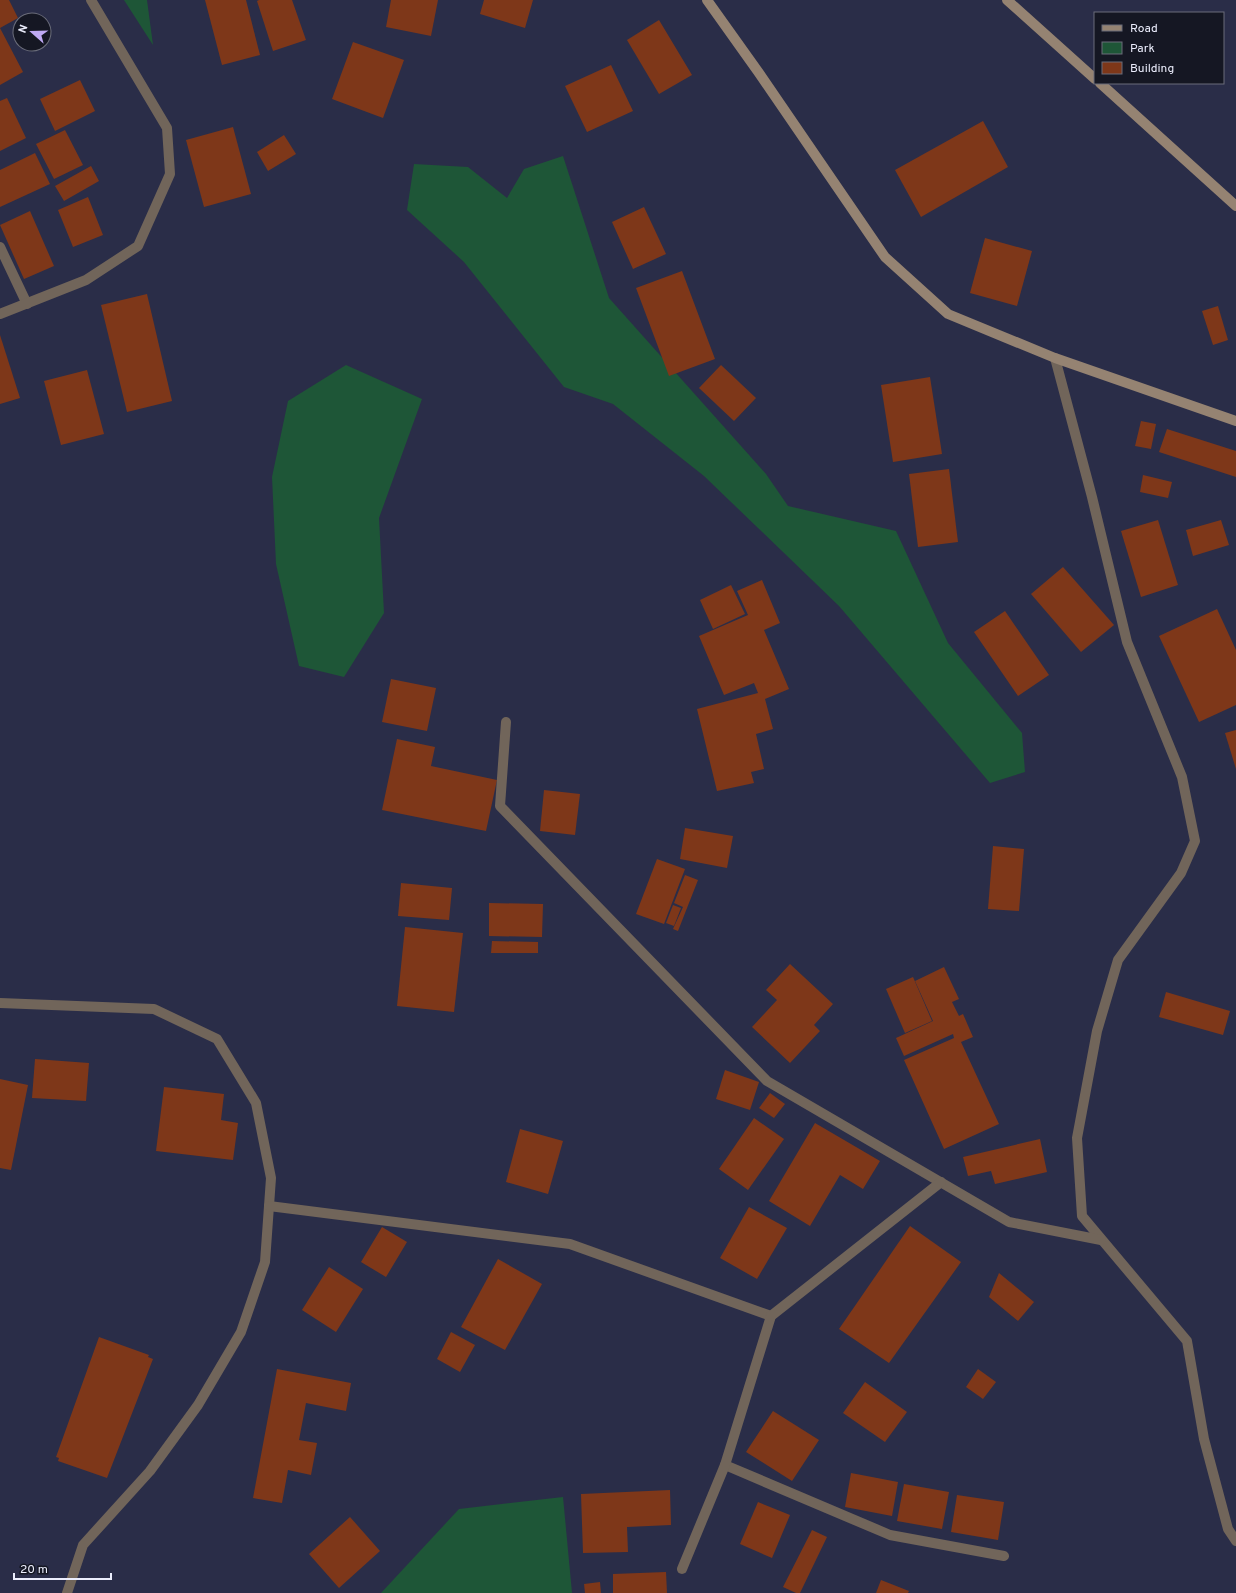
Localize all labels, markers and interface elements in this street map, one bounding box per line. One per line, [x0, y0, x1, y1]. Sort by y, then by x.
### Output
north arrow [12, 12, 52, 52]
legend [1094, 12, 1224, 84]
text: Road [1130, 21, 1158, 37]
text: N [16, 23, 31, 35]
text: Park [1130, 41, 1155, 57]
text: Building [1130, 61, 1174, 77]
scale bar [14, 1555, 111, 1581]
text: 20 m [20, 1562, 48, 1578]

